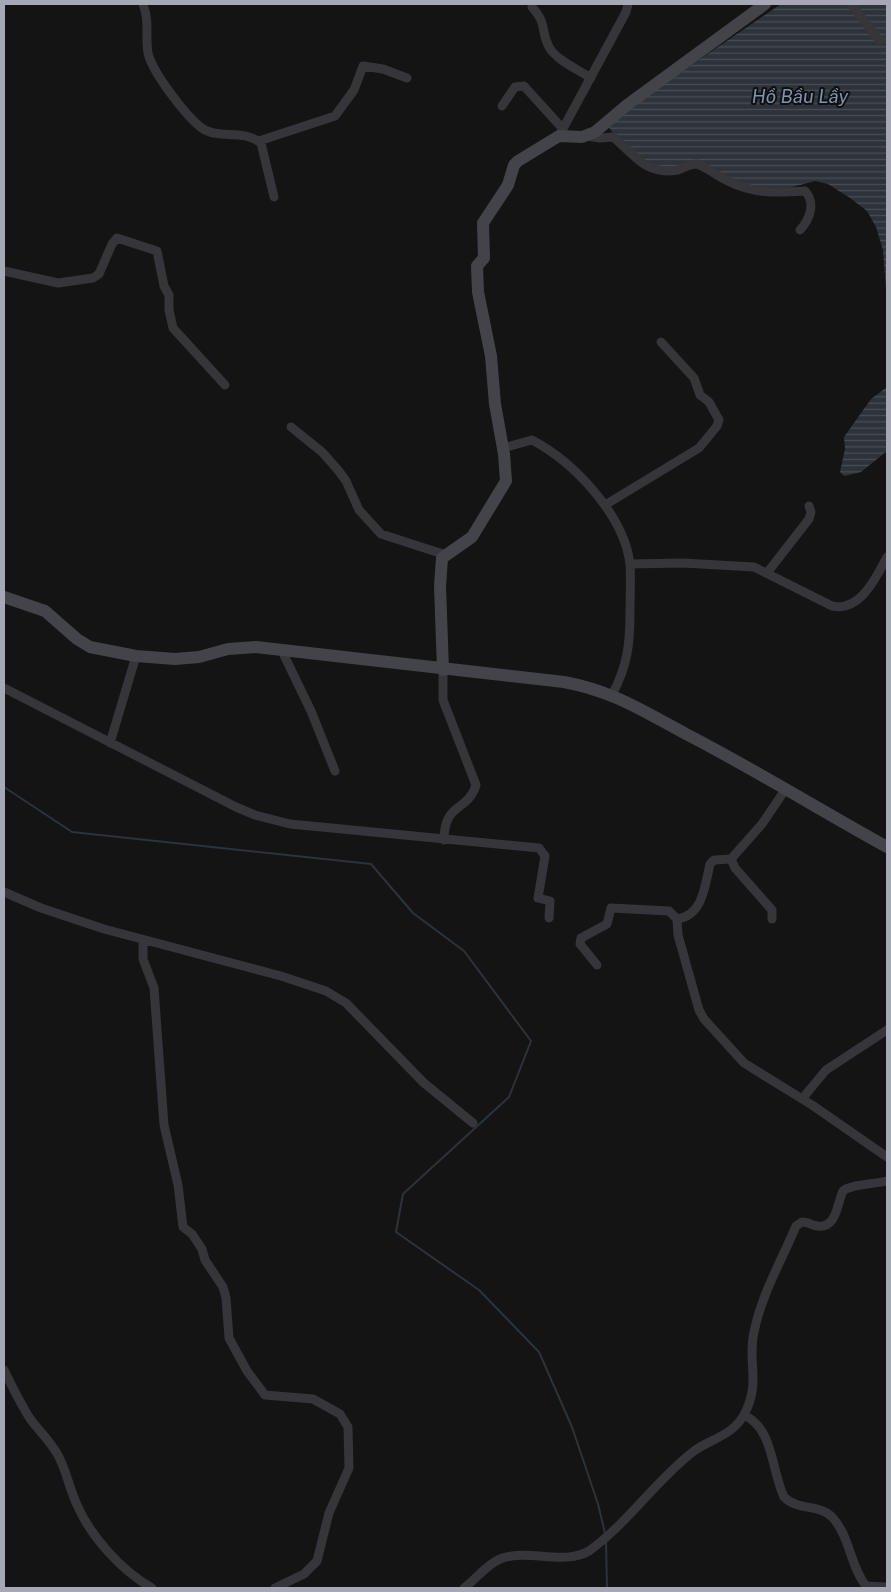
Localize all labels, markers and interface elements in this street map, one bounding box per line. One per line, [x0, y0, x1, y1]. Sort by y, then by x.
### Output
water label: Hồ Bầu Lầy [752, 85, 849, 107]

